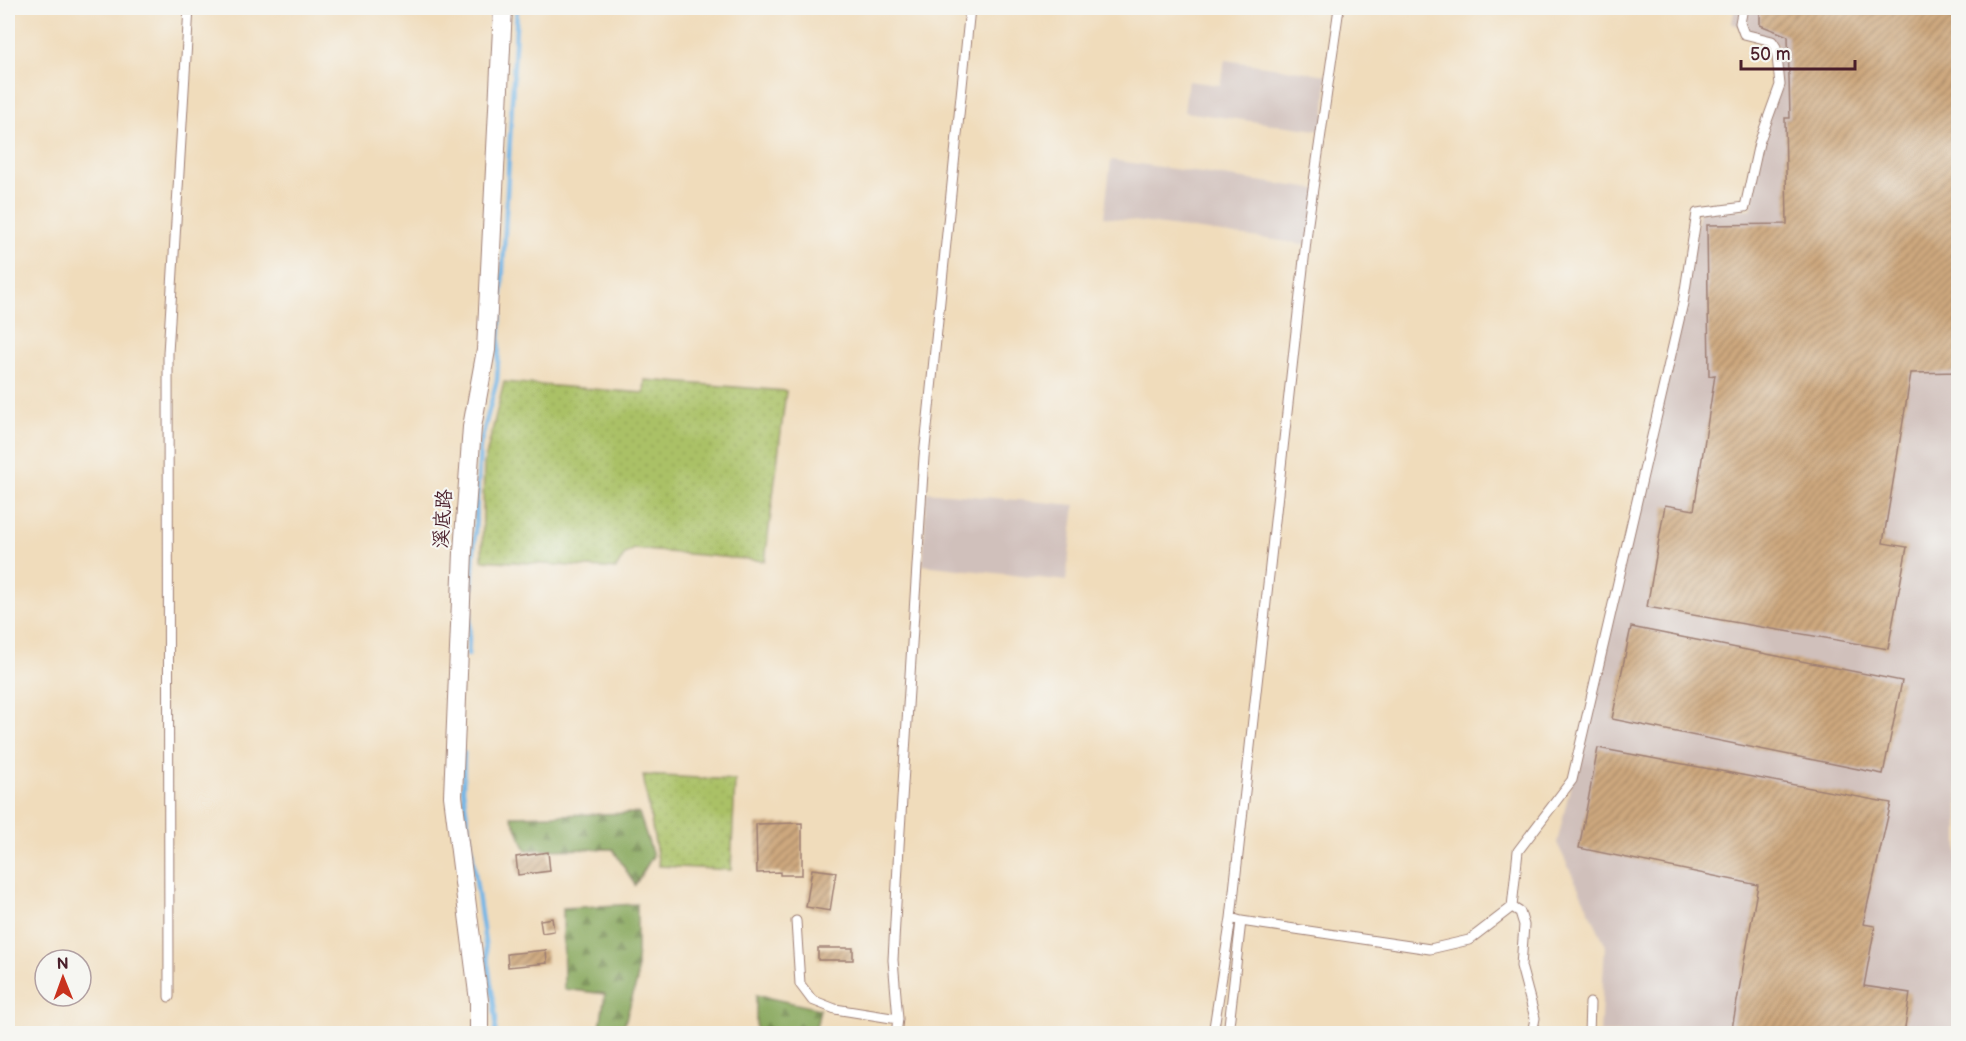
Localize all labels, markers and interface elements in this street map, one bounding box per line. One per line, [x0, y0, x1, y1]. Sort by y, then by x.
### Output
scale bar [1741, 33, 1855, 71]
text: 50 m [1750, 44, 1791, 65]
street label: 溪底路 [429, 487, 457, 550]
north arrow [33, 948, 93, 1008]
text: N [57, 955, 69, 974]

